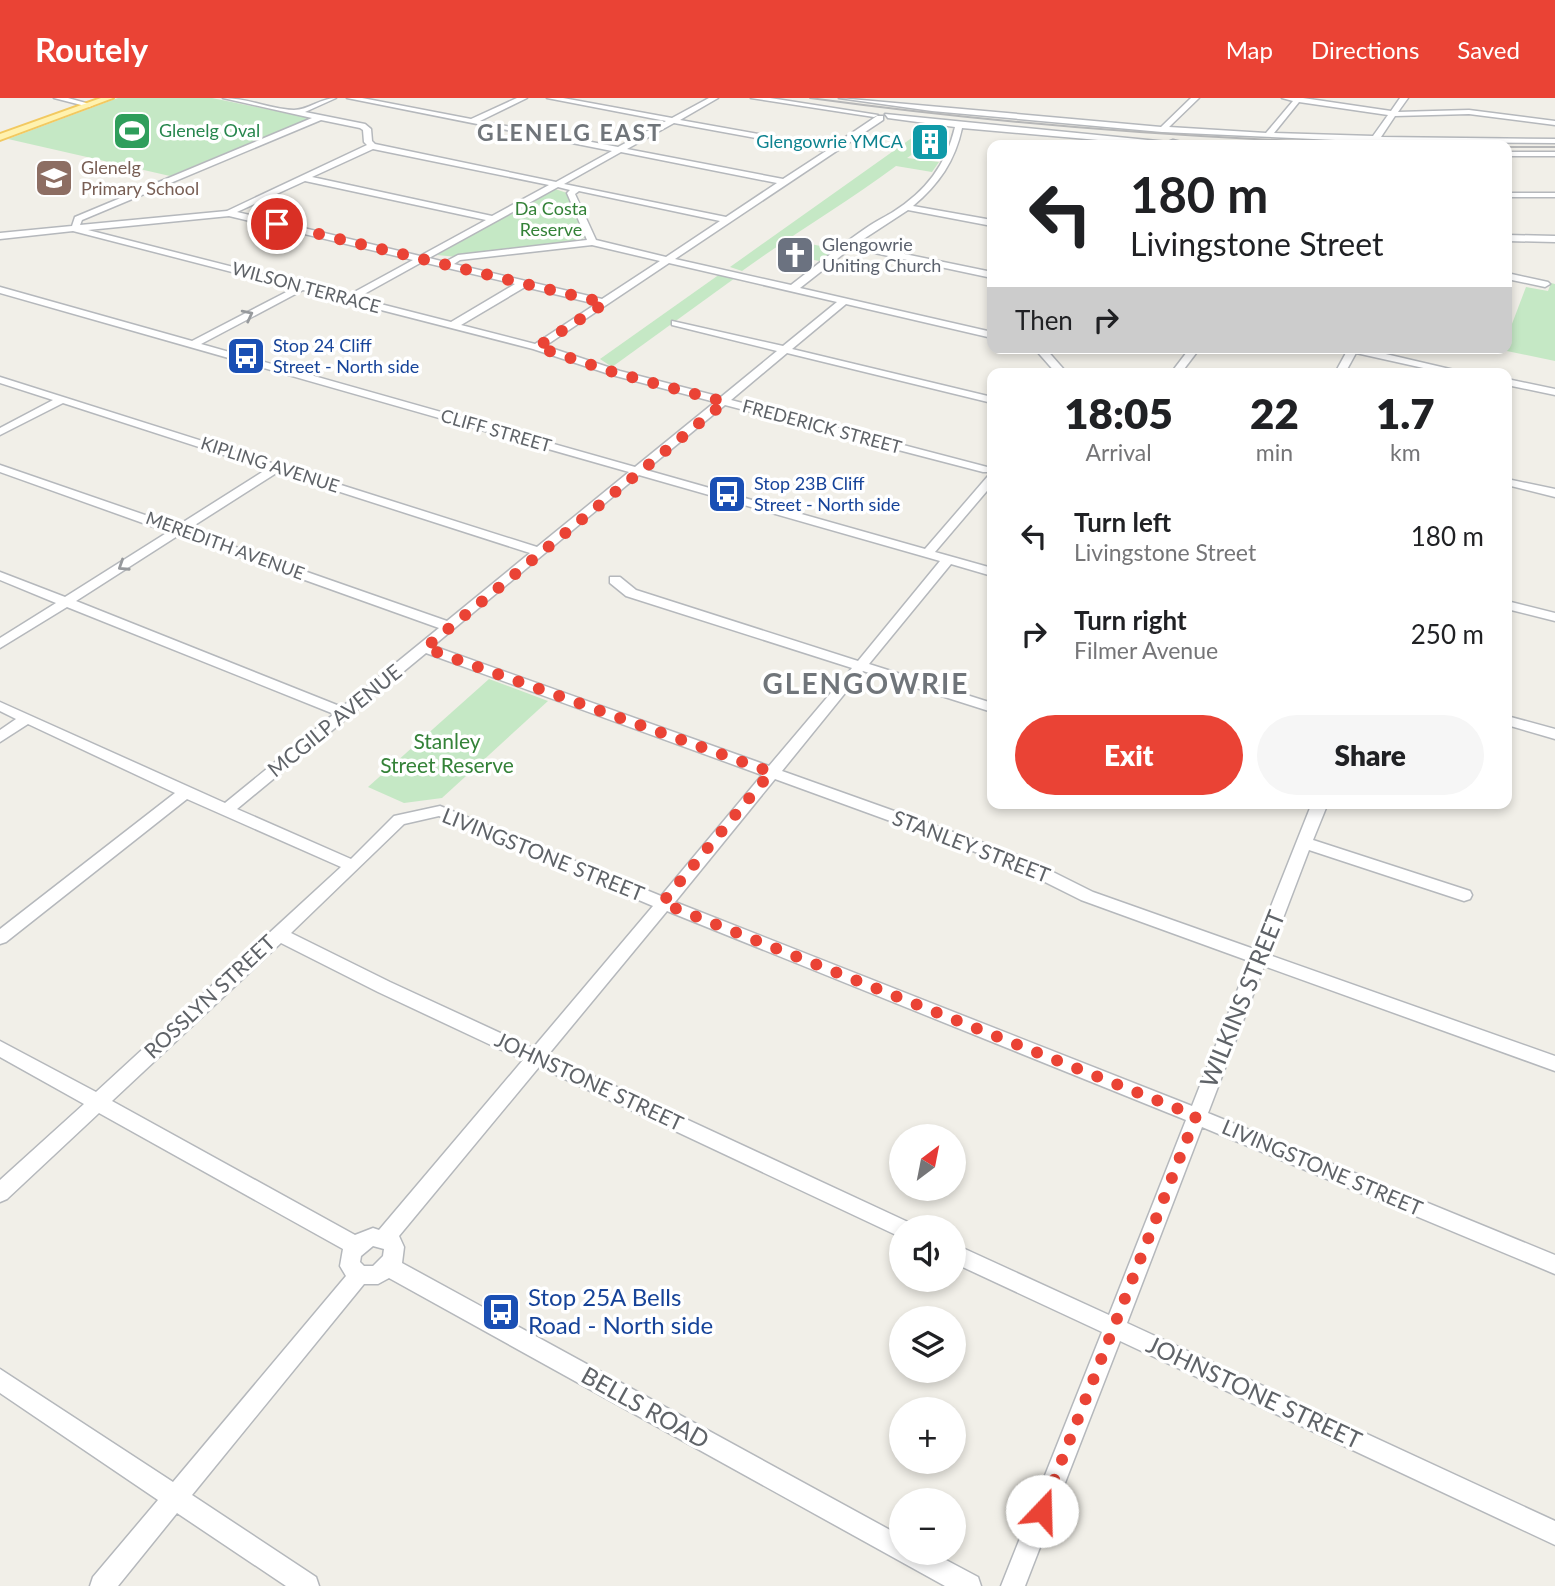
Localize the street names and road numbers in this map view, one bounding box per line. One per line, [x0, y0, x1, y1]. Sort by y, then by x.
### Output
street label: WILSON TERRACE [230, 257, 383, 317]
street label: FREDERICK STREET [740, 394, 905, 458]
street label: CLIFF STREET [438, 404, 554, 456]
street label: KIPLING AVENUE [198, 431, 342, 497]
street label: MEREDITH AVENUE [143, 506, 308, 584]
street label: MCGILP AVENUE [262, 658, 406, 781]
street label: LIVINGSTONE STREET [439, 802, 649, 906]
street label: STANLEY STREET [889, 804, 1054, 887]
street label: WILKINS STREET [1193, 906, 1290, 1091]
street label: ROSSLYN STREET [138, 929, 280, 1063]
street label: JOHNSTONE STREET [492, 1026, 688, 1136]
street label: LIVINGSTONE STREET [1219, 1113, 1427, 1220]
street label: JOHNSTONE STREET [1142, 1329, 1367, 1454]
street label: BELLS ROAD [577, 1360, 715, 1454]

